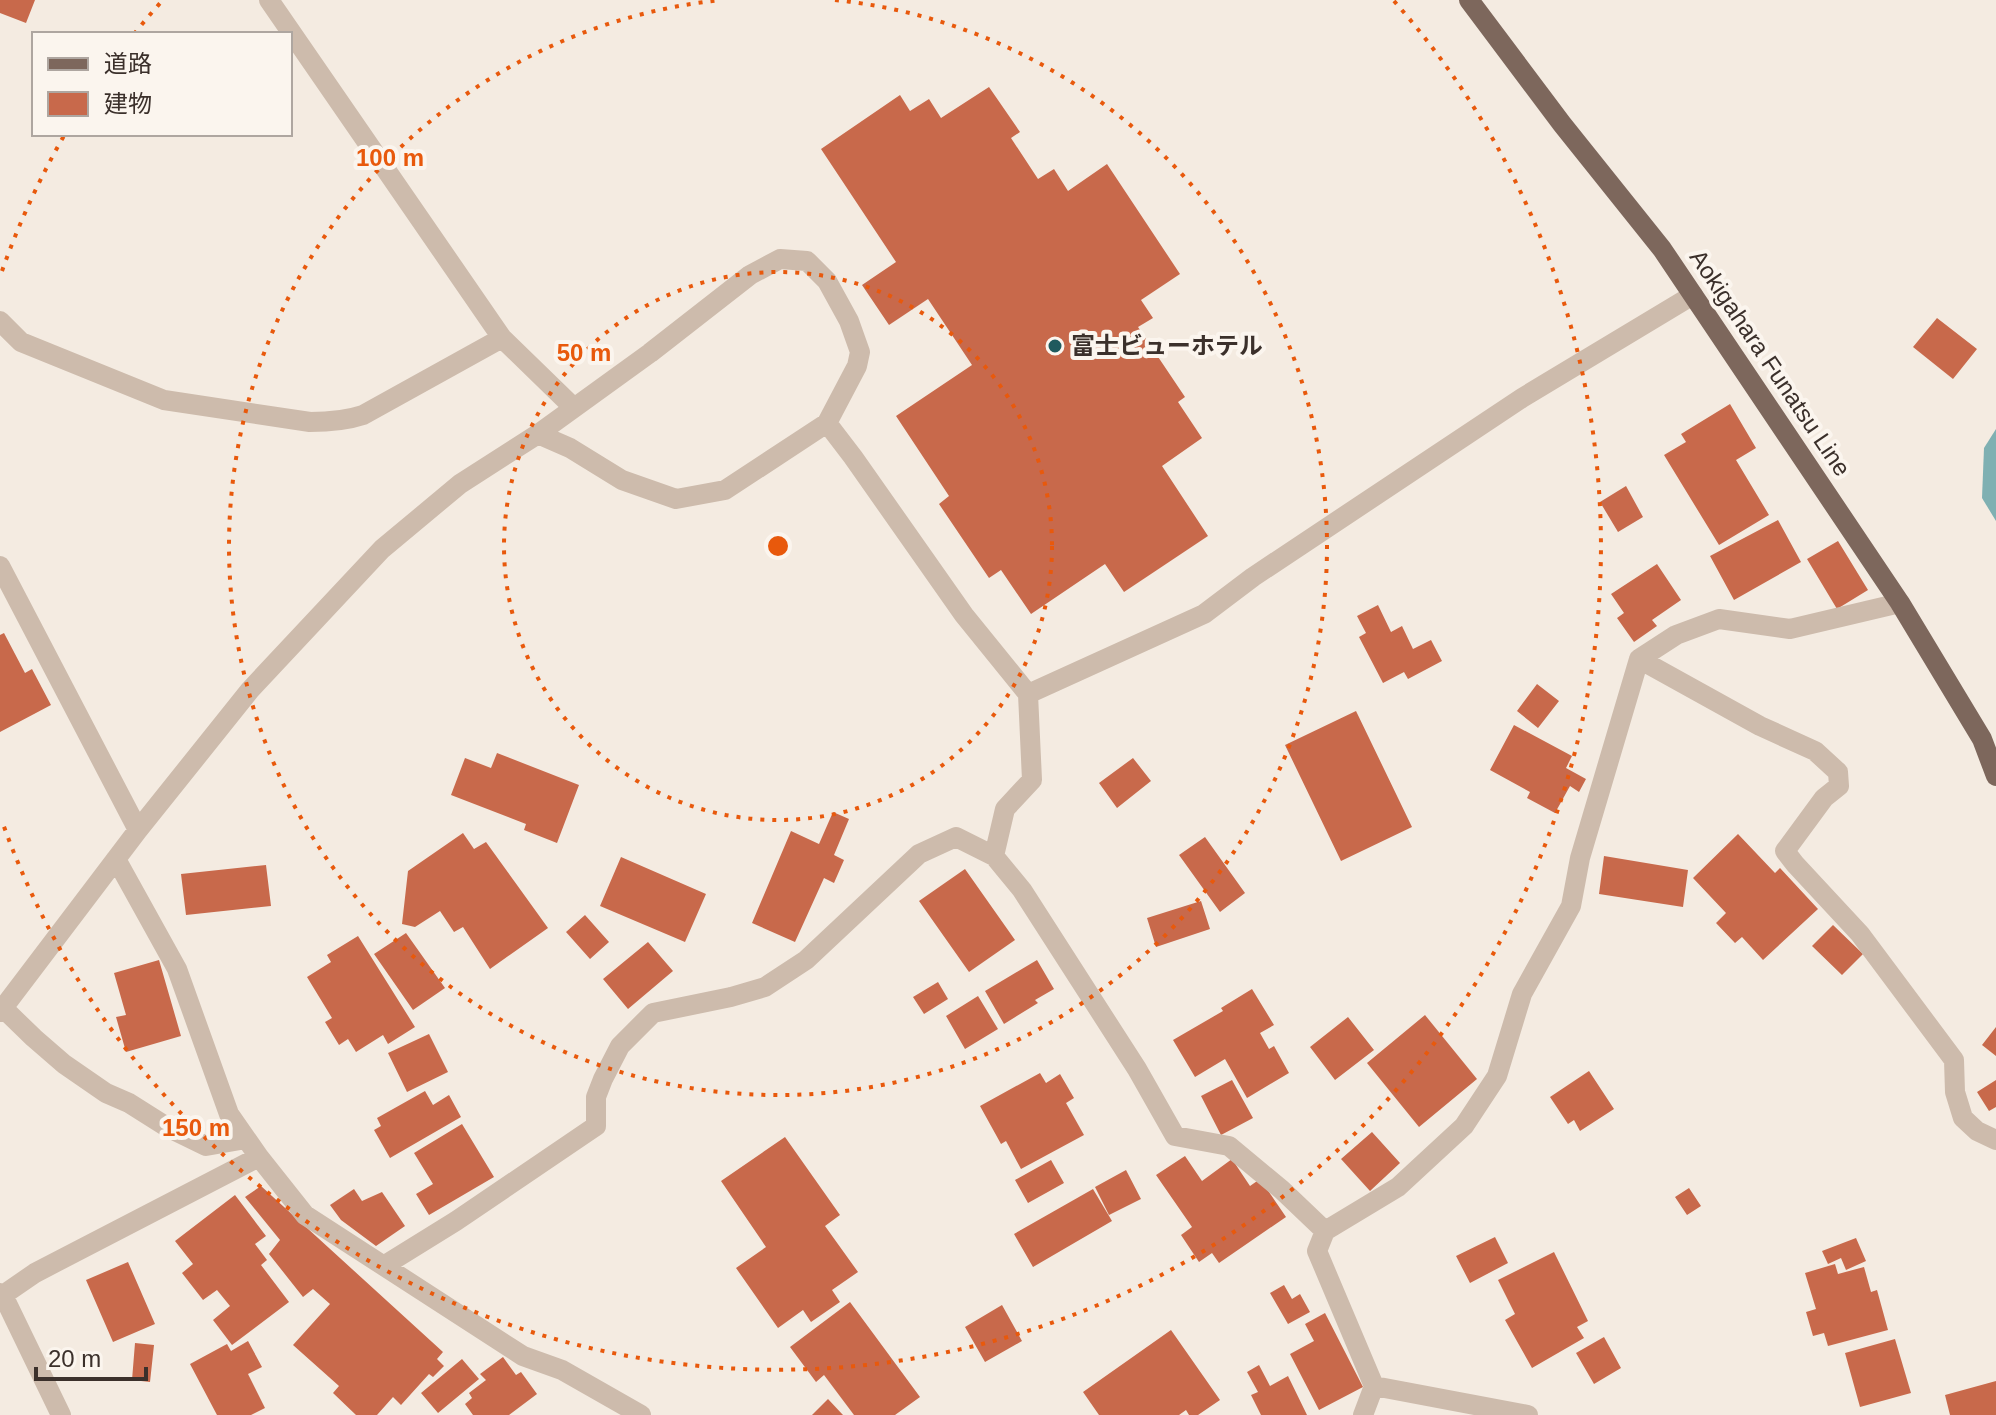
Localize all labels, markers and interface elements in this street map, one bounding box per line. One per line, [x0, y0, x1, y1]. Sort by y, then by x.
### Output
legend [32, 32, 292, 136]
text: 道路 [104, 50, 152, 77]
text: 建物 [104, 90, 152, 117]
text: 100 m [356, 144, 424, 171]
street label: Aokigahara Funatsu Line [1685, 245, 1856, 481]
place label: 富士ビューホテル [1071, 332, 1263, 359]
marker: 富士ビューホテル [1046, 337, 1064, 355]
text: 50 m [557, 339, 611, 366]
centre of rings [764, 532, 792, 560]
text: 150 m [162, 1114, 230, 1141]
scale bar [36, 1331, 146, 1381]
text: 20 m [48, 1345, 101, 1372]

